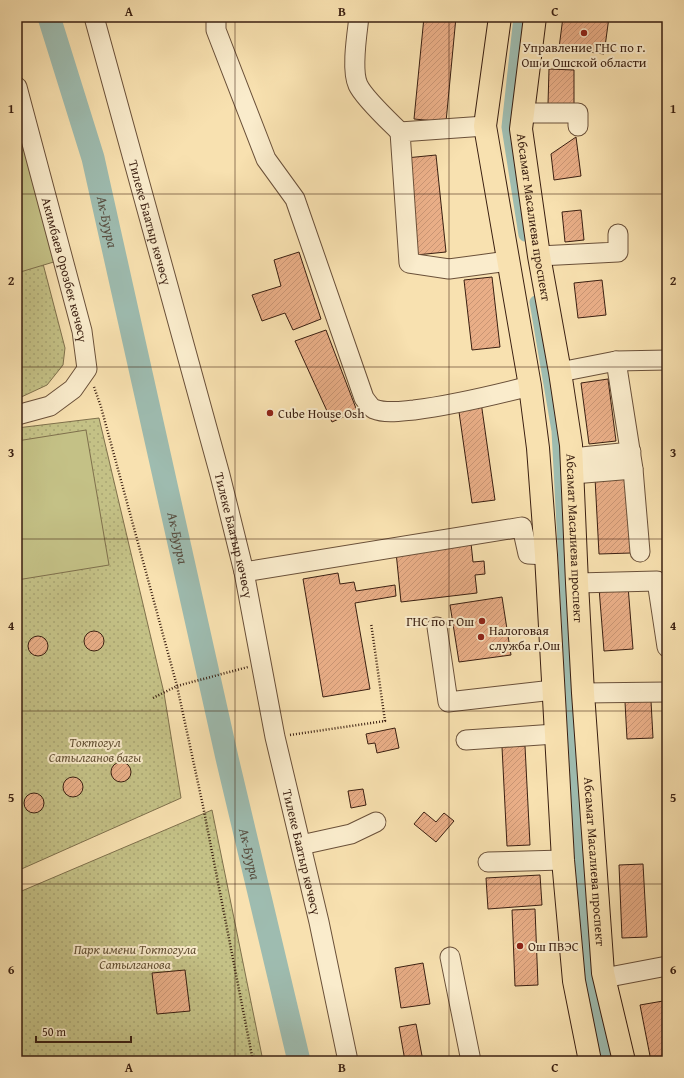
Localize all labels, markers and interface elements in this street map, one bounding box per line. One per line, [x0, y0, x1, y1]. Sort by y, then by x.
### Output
text: A [125, 2, 134, 21]
text: B [338, 2, 346, 21]
text: C [551, 2, 559, 21]
marker: Управление ГНС по г. Ош и Ошской области [579, 28, 589, 38]
place label: Управление ГНС по г. Ош и Ошской области [521, 38, 647, 72]
text: 1 [8, 99, 14, 118]
text: 1 [670, 99, 676, 118]
street label: Абсамат Масалиева проспект [512, 132, 557, 303]
street label: Тилеке Баатыр көчөсү [124, 158, 177, 287]
water label: Ак-Буура [92, 193, 123, 250]
street label: Акимбаев Орозбек көчөсү [37, 195, 93, 343]
text: 2 [8, 271, 15, 290]
text: 2 [670, 271, 677, 290]
place label: Cube House Osh [278, 404, 365, 423]
marker: Cube House Osh [265, 408, 275, 418]
text: 3 [8, 443, 14, 462]
text: 3 [670, 443, 676, 462]
street label: Абсамат Масалиева проспект [562, 453, 589, 624]
street label: Тилеке Баатыр көчөсү [210, 470, 258, 600]
water label: Ак-Буура [162, 509, 193, 566]
place label: ГНС по г Ош [406, 612, 474, 631]
text: 4 [8, 616, 15, 635]
marker: ГНС по г Ош [477, 616, 487, 626]
text: 4 [670, 616, 677, 635]
place label: Налоговая служба г.Ош [489, 621, 560, 655]
marker: Налоговая служба г.Ош [476, 632, 486, 642]
park label: Токтогул Сатылганов багы [49, 733, 141, 767]
street label: Абсамат Масалиева проспект [580, 776, 611, 947]
street label: Тилеке Баатыр көчөсү [278, 787, 327, 917]
text: 5 [8, 788, 15, 807]
text: 5 [670, 788, 677, 807]
water label: Ак-Буура [234, 825, 266, 882]
place label: Ош ПВЭС [528, 937, 579, 956]
park label: Парк имени Токтогула Сатылганова [74, 940, 196, 974]
marker: Ош ПВЭС [515, 941, 525, 951]
text: 6 [8, 960, 15, 979]
text: 6 [670, 960, 677, 979]
scale bar [36, 1018, 131, 1044]
text: 50 m [42, 1023, 66, 1040]
text: A [125, 1058, 134, 1077]
text: B [338, 1058, 346, 1077]
text: C [551, 1058, 559, 1077]

